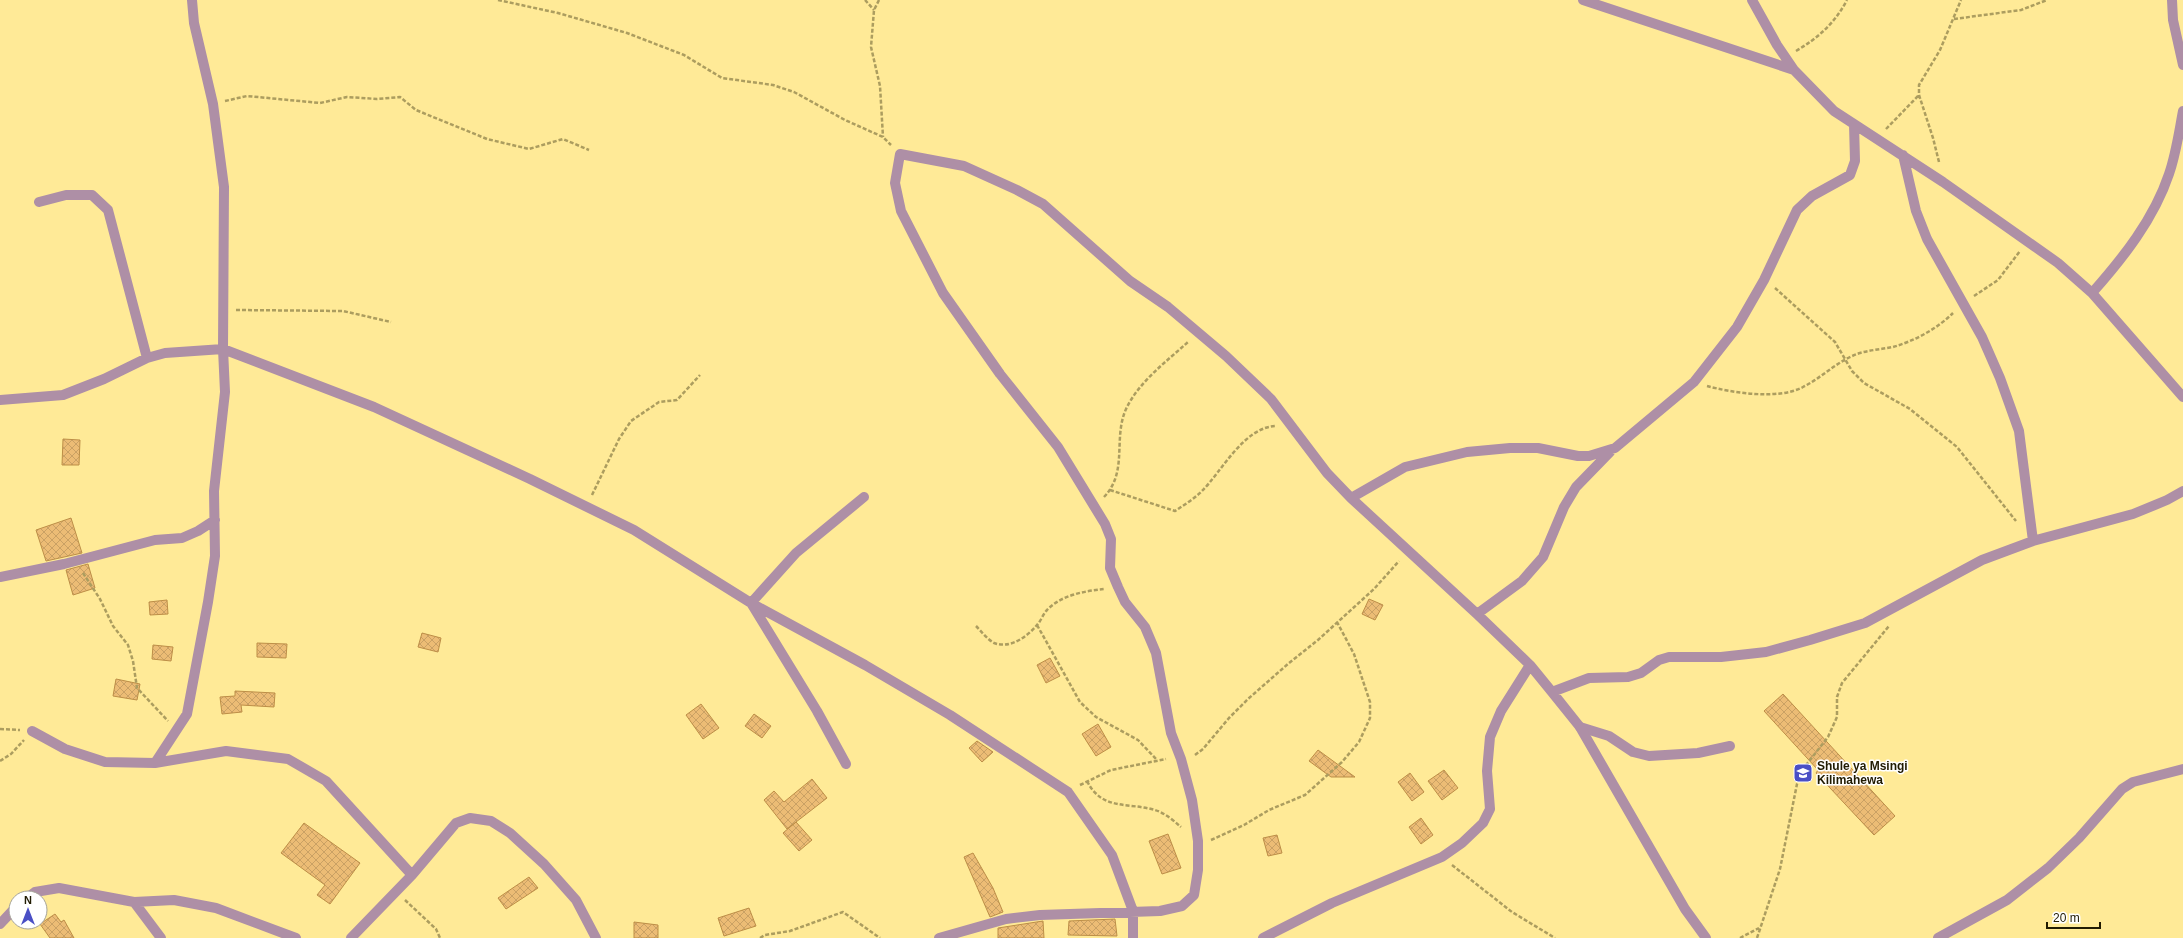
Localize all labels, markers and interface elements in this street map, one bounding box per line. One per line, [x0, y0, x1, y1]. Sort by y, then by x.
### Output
place label: Shule ya Msingi Kilimahewa [1817, 759, 1908, 787]
school or university icon: Shule ya Msingi Kilimahewa [1792, 762, 1814, 784]
north arrow [8, 890, 48, 930]
text: N [24, 894, 32, 906]
scale bar [2047, 904, 2100, 930]
text: 20 m [2053, 911, 2080, 925]

